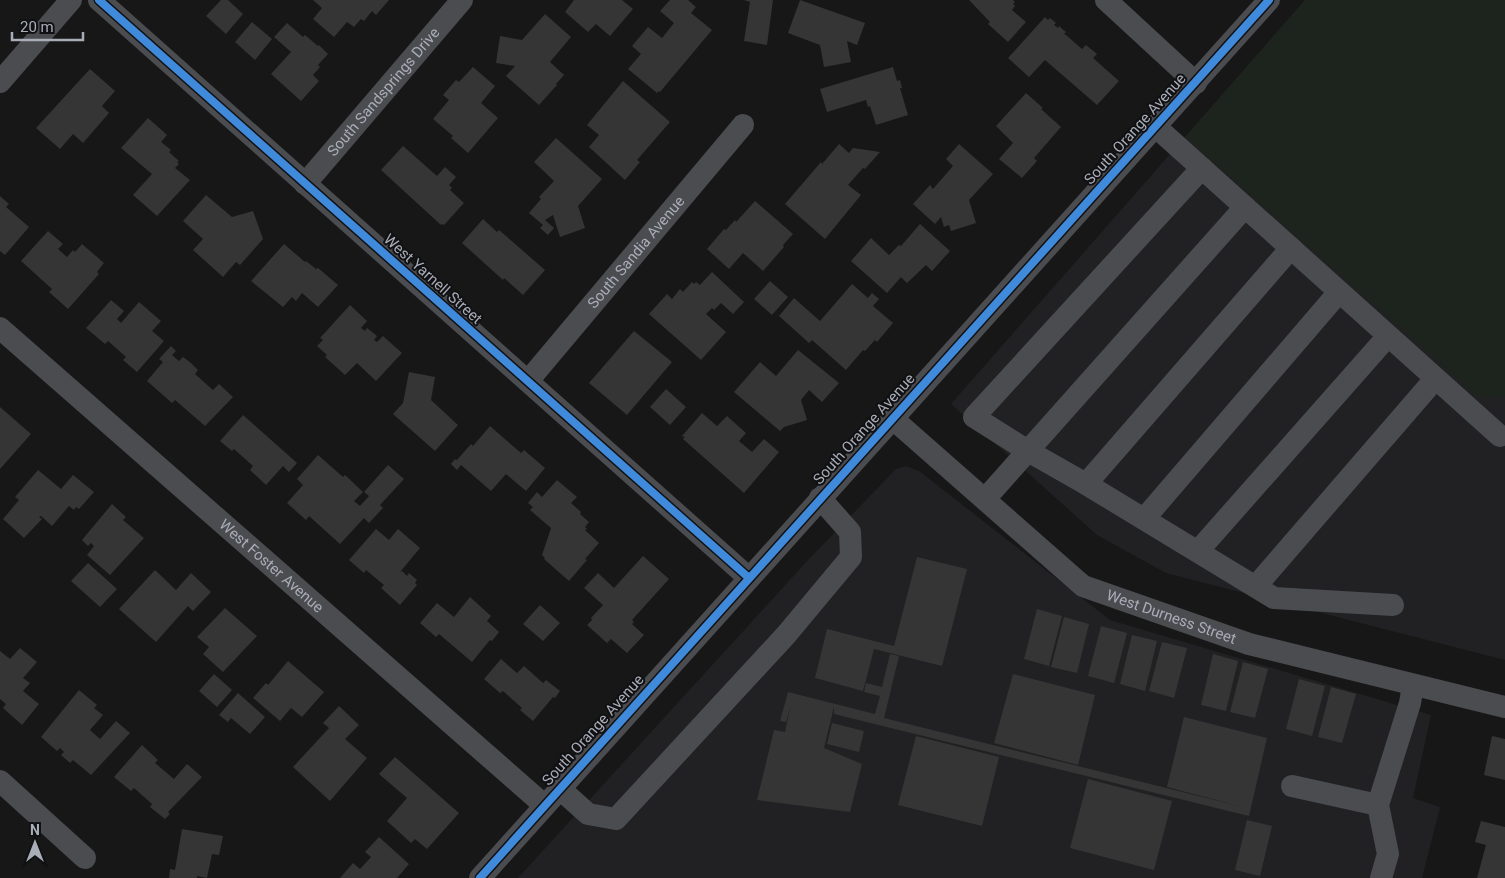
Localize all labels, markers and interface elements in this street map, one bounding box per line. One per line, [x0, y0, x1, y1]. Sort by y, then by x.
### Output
scale bar [12, 10, 84, 42]
text: 20 m [20, 18, 54, 36]
street label: South Sandsprings Drive [324, 24, 443, 160]
street label: South Orange Avenue [1080, 70, 1190, 188]
street label: South Sandia Avenue [584, 192, 688, 312]
street label: West Yarnell Street [380, 230, 486, 328]
street label: South Orange Avenue [809, 370, 919, 488]
street label: West Foster Avenue [216, 515, 327, 617]
street label: West Durness Street [1104, 586, 1239, 648]
street label: South Orange Avenue [538, 671, 648, 789]
north arrow [10, 818, 60, 868]
text: N [30, 822, 40, 838]

